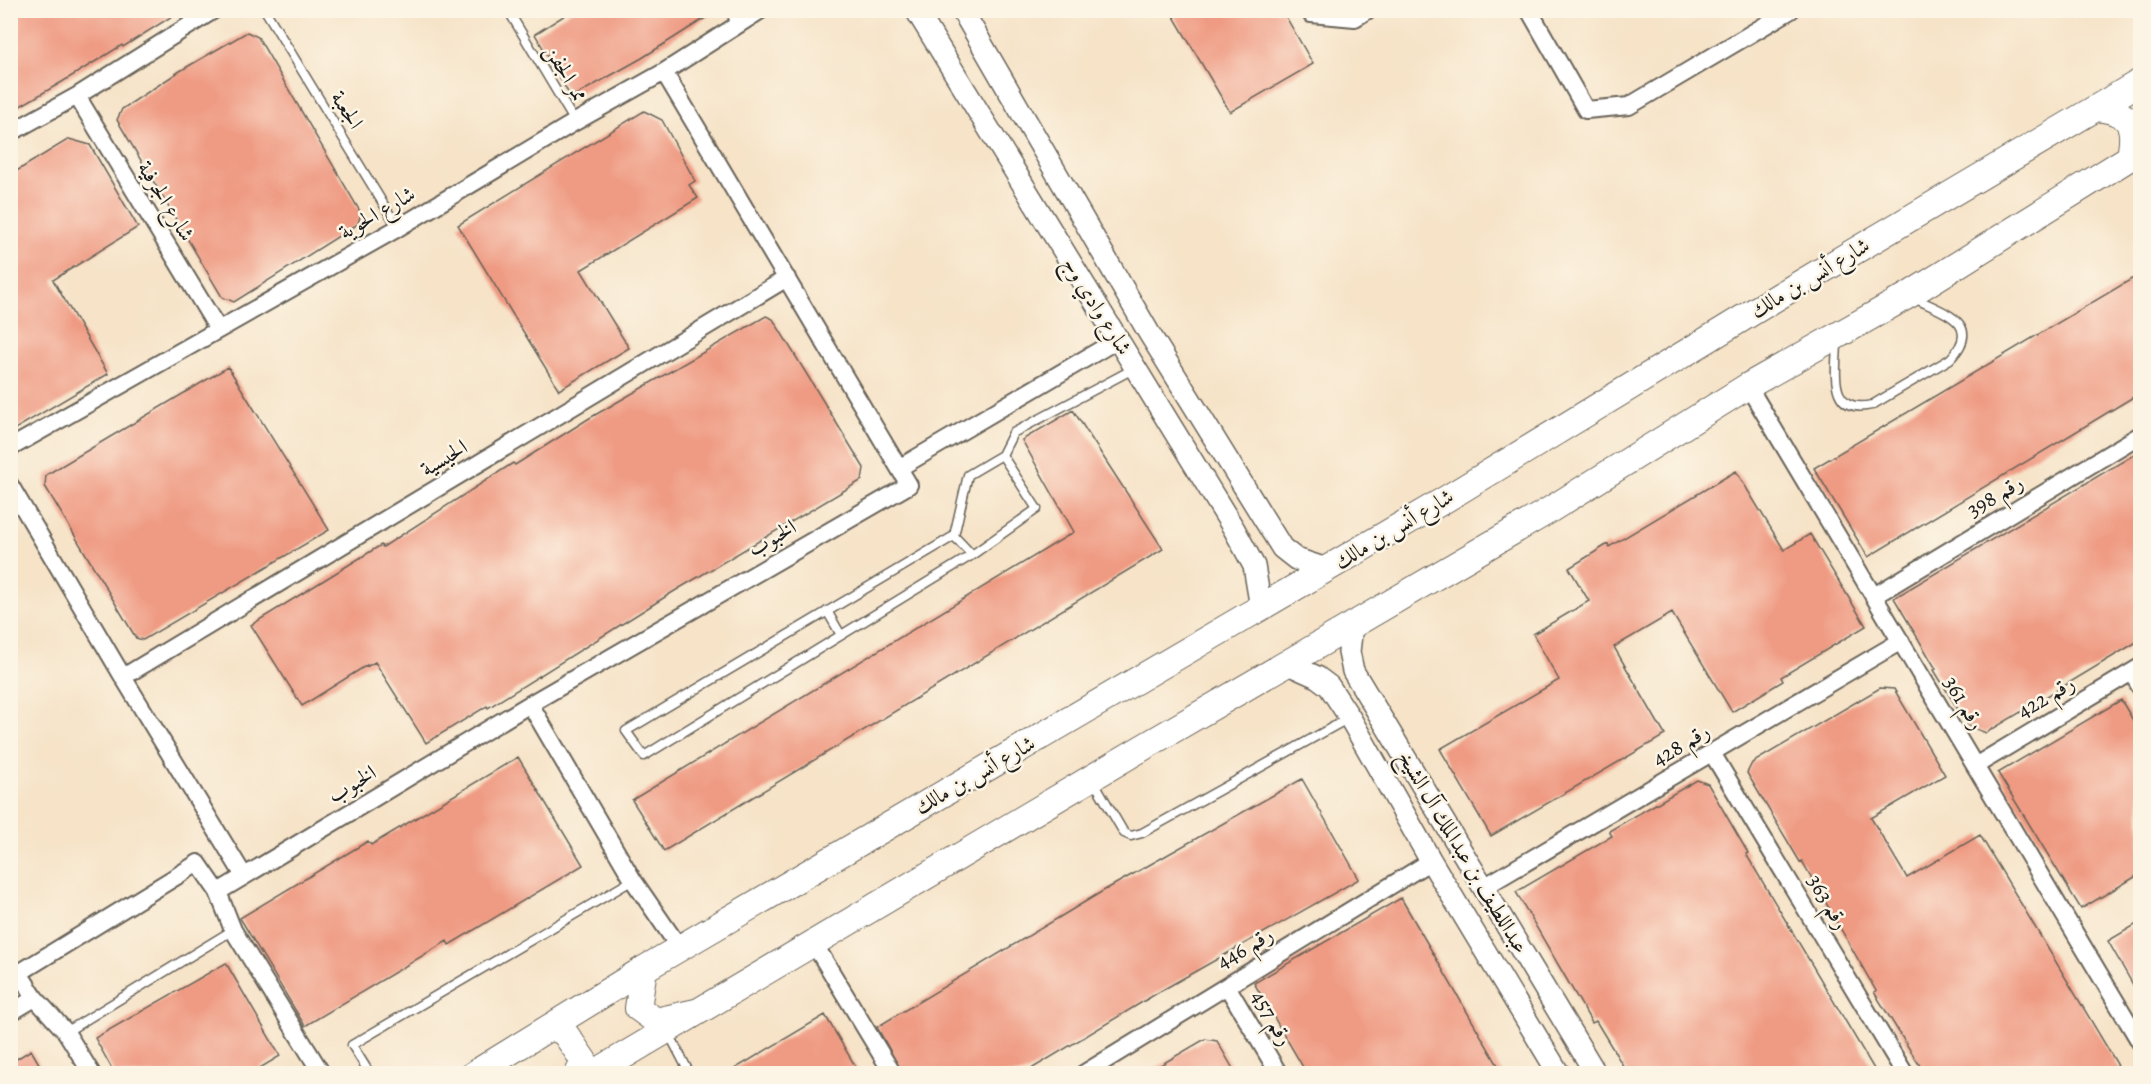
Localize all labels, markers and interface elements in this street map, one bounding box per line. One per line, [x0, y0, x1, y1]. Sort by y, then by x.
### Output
street label: ممر الجفن [537, 39, 595, 107]
street label: الجعبة [324, 85, 370, 135]
street label: شارع الجرفية [128, 155, 202, 248]
street label: شارع الحوية [333, 179, 422, 250]
street label: شارع أنس بن مالك [1744, 230, 1877, 328]
street label: شارع وادي وج [1052, 251, 1139, 363]
street label: الحيسية [415, 432, 473, 484]
street label: رقم 398 [1961, 467, 2031, 529]
street label: شارع أنس بن مالك [1328, 481, 1461, 579]
street label: الخبوب [742, 512, 802, 564]
street label: رقم 422 [2012, 668, 2083, 730]
street label: رقم 361 [1932, 670, 1992, 738]
street label: رقم 428 [1647, 716, 1718, 778]
street label: شارع أنس بن مالك [909, 728, 1042, 824]
street label: عبداللطيف بن عبدالملك آل الشيخ [1387, 745, 1536, 961]
street label: الخبوب [322, 758, 382, 810]
street label: رقم 363 [1796, 869, 1856, 938]
street label: رقم 446 [1211, 919, 1282, 981]
street label: رقم 457 [1239, 985, 1300, 1054]

